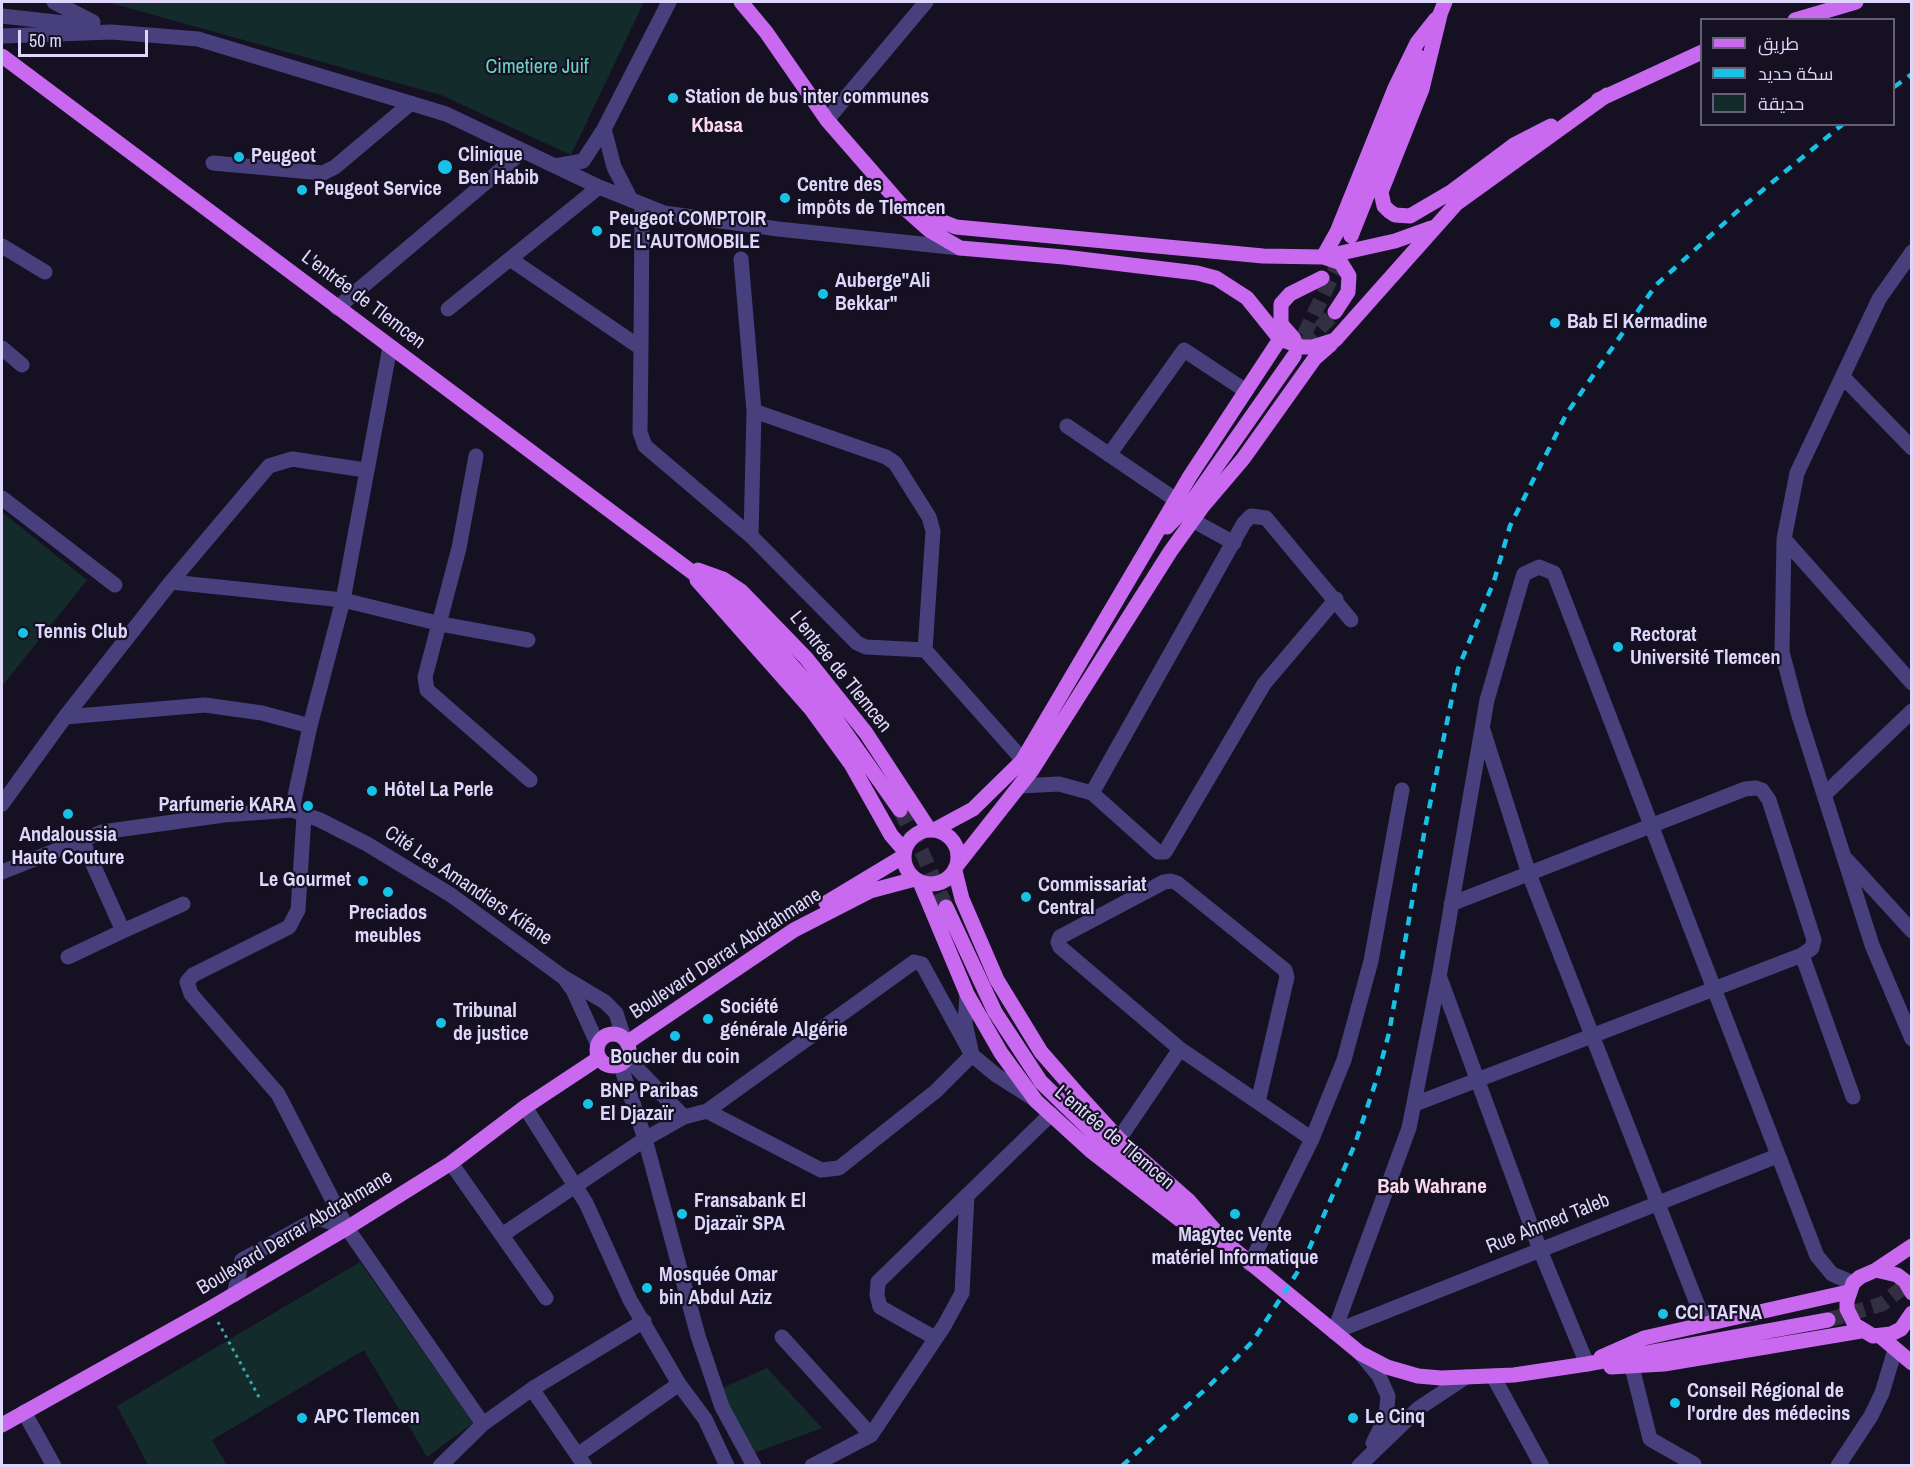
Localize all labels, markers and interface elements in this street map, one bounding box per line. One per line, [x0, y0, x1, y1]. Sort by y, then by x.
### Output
scale bar [21, 18, 152, 56]
legend [1700, 18, 1895, 126]
text: 50 m [29, 28, 62, 53]
text: طريق [1758, 31, 1799, 56]
park label: Cimetiere Juif [486, 56, 588, 80]
text: سكة حديد [1758, 61, 1833, 86]
place label: Station de bus inter communes [685, 86, 929, 110]
marker: Station de bus inter communes [666, 91, 680, 105]
text: حديقة [1758, 91, 1804, 116]
district label: Kbasa [691, 113, 743, 139]
place label: Clinique Ben Habib [458, 144, 539, 191]
place label: Peugeot [251, 145, 316, 169]
marker: Peugeot [232, 150, 246, 164]
marker: Clinique Ben Habib [436, 158, 454, 176]
place label: Centre des impôts de Tlemcen [797, 174, 946, 221]
place label: Peugeot Service [314, 178, 442, 202]
marker: Peugeot Service [295, 183, 309, 197]
marker: Centre des impôts de Tlemcen [778, 191, 792, 205]
place label: Peugeot COMPTOIR DE L'AUTOMOBILE [609, 208, 766, 255]
marker: Peugeot COMPTOIR DE L'AUTOMOBILE [590, 224, 604, 238]
street label: L'entrée de Tlemcen [296, 246, 430, 354]
place label: Auberge"Ali Bekkar" [835, 270, 930, 317]
marker: Auberge"Ali Bekkar" [816, 287, 830, 301]
place label: Bab El Kermadine [1567, 311, 1707, 335]
marker: Bab El Kermadine [1548, 316, 1562, 330]
street label: L'entrée de Tlemcen [784, 607, 896, 737]
place label: Tennis Club [35, 621, 128, 645]
place label: Rectorat Université Tlemcen [1630, 624, 1780, 671]
marker: Tennis Club [16, 626, 30, 640]
marker: Rectorat Université Tlemcen [1611, 640, 1625, 654]
place label: Hôtel La Perle [384, 779, 493, 803]
marker: Hôtel La Perle [365, 784, 379, 798]
place label: Parfumerie KARA [158, 794, 296, 818]
marker: Parfumerie KARA [301, 799, 315, 813]
marker: Andaloussia Haute Couture [61, 807, 75, 821]
street label: Cité Les Amandiers Kifane [380, 821, 556, 951]
place label: Andaloussia Haute Couture [12, 824, 124, 871]
place label: Le Gourmet [259, 869, 351, 893]
marker: Le Gourmet [356, 874, 370, 888]
place label: Commissariat Central [1038, 874, 1146, 921]
street label: Boulevard Derrar Abdrahmane [626, 883, 826, 1025]
marker: Preciados meubles [381, 885, 395, 899]
marker: Commissariat Central [1019, 890, 1033, 904]
place label: Preciados meubles [349, 902, 427, 949]
place label: Société générale Algérie [720, 996, 848, 1043]
place label: Tribunal de justice [453, 1000, 529, 1047]
marker: Société générale Algérie [701, 1012, 715, 1026]
marker: Tribunal de justice [434, 1016, 448, 1030]
marker: Boucher du coin [668, 1029, 682, 1043]
place label: Boucher du coin [610, 1046, 740, 1070]
place label: BNP Paribas El Djazaïr [600, 1080, 698, 1127]
street label: L'entrée de Tlemcen [1049, 1081, 1179, 1195]
marker: BNP Paribas El Djazaïr [581, 1097, 595, 1111]
street label: Boulevard Derrar Abdrahmane [193, 1165, 397, 1301]
district label: Bab Wahrane [1377, 1174, 1487, 1200]
street label: Rue Ahmed Taleb [1483, 1188, 1613, 1260]
place label: Fransabank El Djazaïr SPA [694, 1190, 806, 1237]
marker: Fransabank El Djazaïr SPA [675, 1207, 689, 1221]
marker: Magytec Vente matériel Informatique [1228, 1207, 1242, 1221]
place label: Magytec Vente matériel Informatique [1152, 1224, 1318, 1271]
place label: Mosquée Omar bin Abdul Aziz [659, 1264, 777, 1311]
marker: Mosquée Omar bin Abdul Aziz [640, 1281, 654, 1295]
place label: CCI TAFNA [1675, 1302, 1762, 1326]
marker: CCI TAFNA [1656, 1307, 1670, 1321]
place label: Conseil Régional de l'ordre des médecins [1687, 1380, 1850, 1427]
marker: Conseil Régional de l'ordre des médecins [1668, 1396, 1682, 1410]
place label: APC Tlemcen [314, 1406, 420, 1430]
place label: Le Cinq [1365, 1406, 1425, 1430]
marker: APC Tlemcen [295, 1411, 309, 1425]
marker: Le Cinq [1346, 1411, 1360, 1425]

